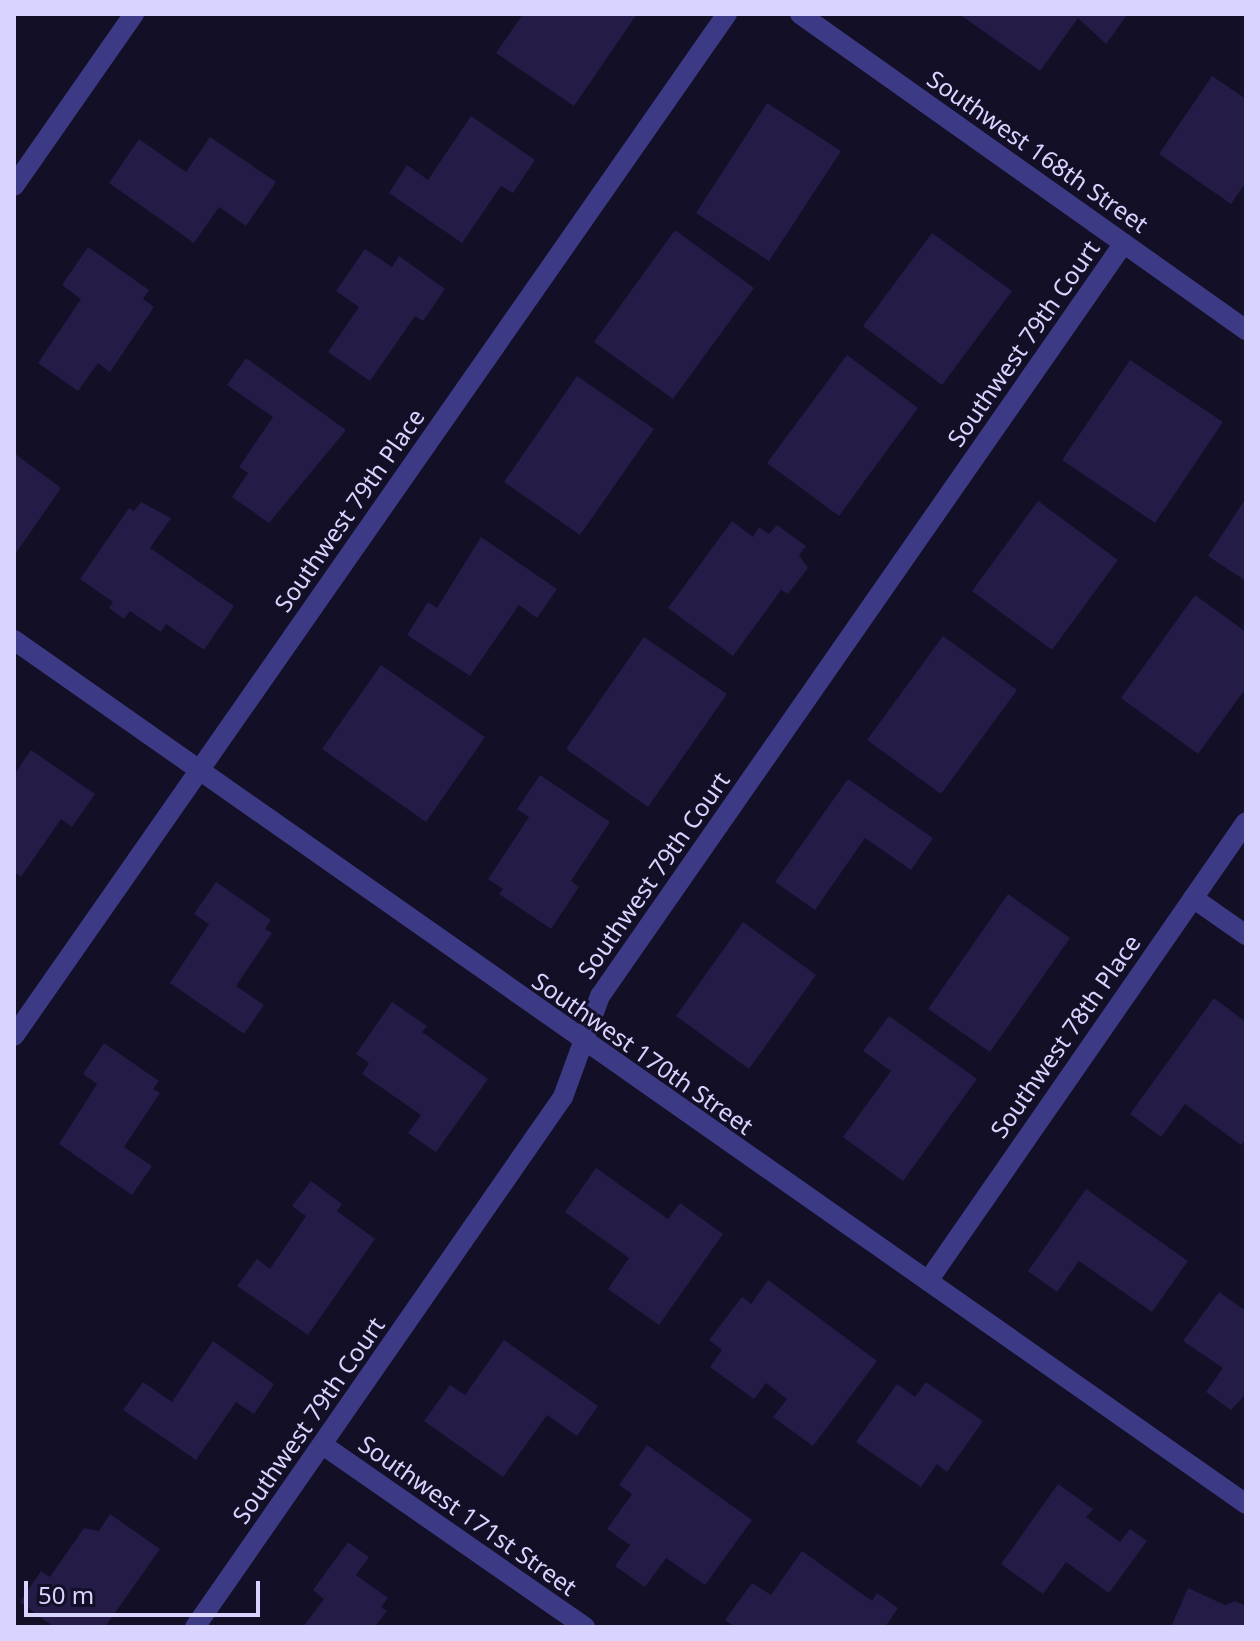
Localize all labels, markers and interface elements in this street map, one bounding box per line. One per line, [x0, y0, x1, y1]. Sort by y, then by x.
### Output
street label: Southwest 168th Street [922, 64, 1154, 238]
street label: Southwest 79th Court [941, 234, 1105, 452]
street label: Southwest 79th Place [268, 403, 430, 617]
street label: Southwest 79th Court [571, 766, 735, 984]
street label: Southwest 78th Place [984, 929, 1146, 1143]
street label: Southwest 170th Street [527, 966, 759, 1140]
street label: Southwest 79th Court [226, 1311, 390, 1529]
street label: Southwest 171st Street [353, 1429, 583, 1601]
scale bar [28, 1565, 264, 1615]
text: 50 m [38, 1578, 94, 1611]

